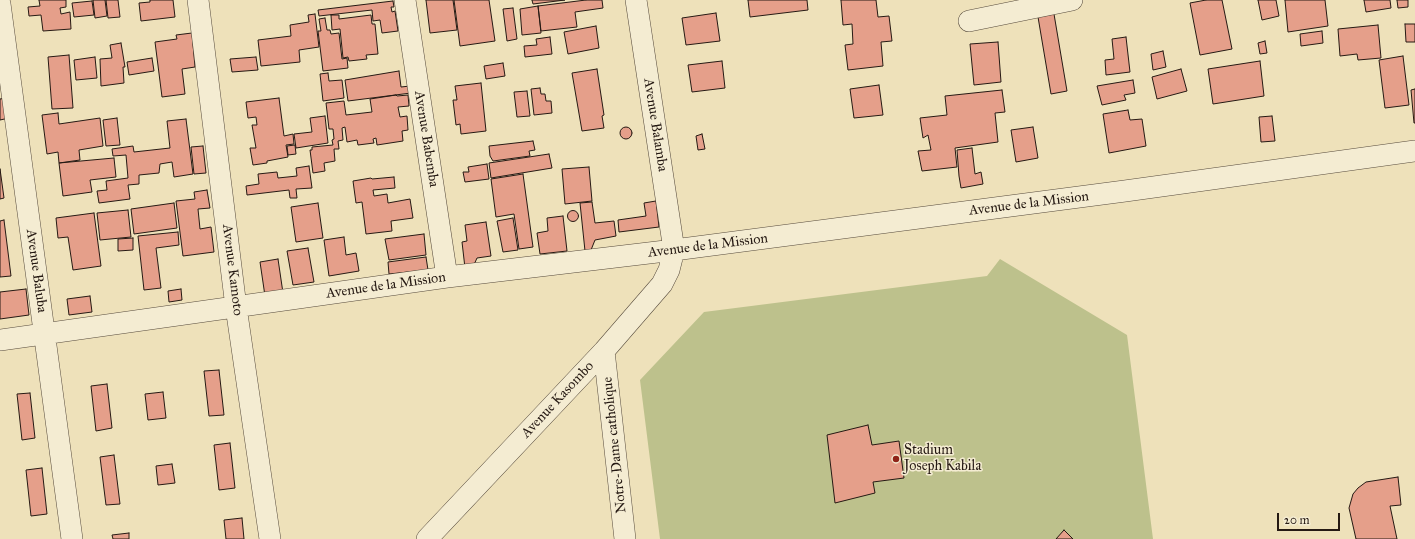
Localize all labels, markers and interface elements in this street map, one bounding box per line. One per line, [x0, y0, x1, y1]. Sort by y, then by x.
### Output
street label: Avenue Balamba [639, 77, 671, 173]
street label: Avenue Babemba [410, 90, 442, 188]
street label: Avenue de la Mission [968, 188, 1090, 220]
street label: Avenue Kamoto [218, 223, 246, 317]
street label: Avenue Baluba [22, 228, 50, 314]
street label: Avenue de la Mission [647, 230, 769, 262]
street label: Avenue de la Mission [325, 269, 447, 303]
street label: Avenue Kasombo [518, 358, 598, 442]
street label: Notre-Dame catholique [599, 376, 631, 514]
place label: Stadium Joseph Kabila [904, 443, 981, 476]
marker: Stadium Joseph Kabila [891, 454, 901, 464]
scale bar [1279, 505, 1342, 531]
text: 20 m [1284, 513, 1310, 527]

